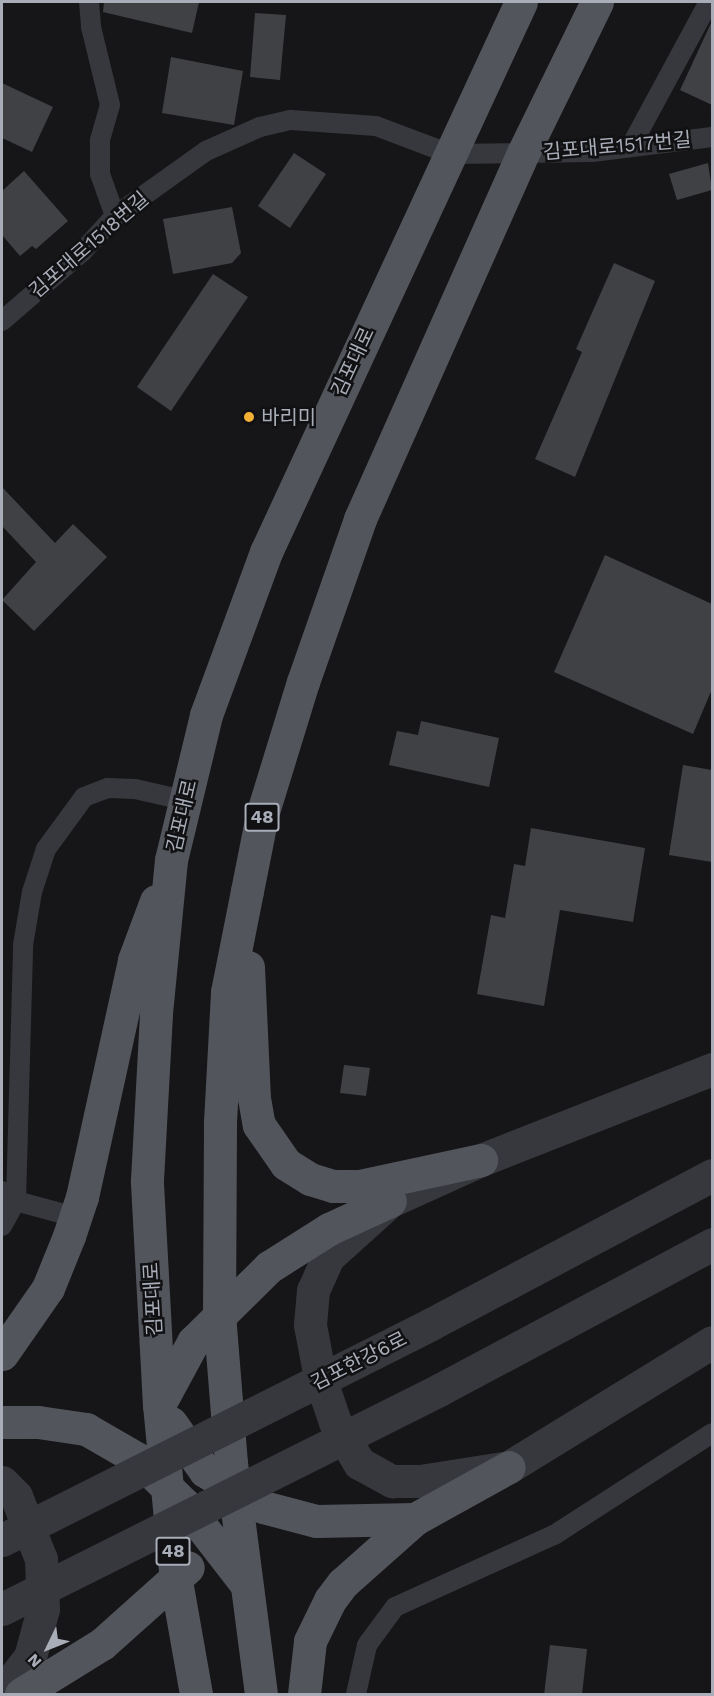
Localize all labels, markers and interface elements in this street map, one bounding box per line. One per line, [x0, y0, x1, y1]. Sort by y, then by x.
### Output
street label: 김포대로1517번길 [542, 128, 692, 164]
street label: 김포대로1518번길 [25, 187, 153, 303]
street label: 김포대로 [327, 324, 379, 400]
place label: 바리미 [261, 405, 316, 429]
marker: 바리미 [242, 410, 256, 424]
street label: 김포대로 [162, 777, 202, 855]
road number: 48 [244, 802, 280, 832]
street label: 김포대로 [139, 1262, 167, 1336]
street label: 김포한강6로 [307, 1327, 411, 1395]
road number: 48 [155, 1536, 191, 1566]
north arrow [18, 1618, 78, 1678]
text: N [23, 1650, 45, 1671]

